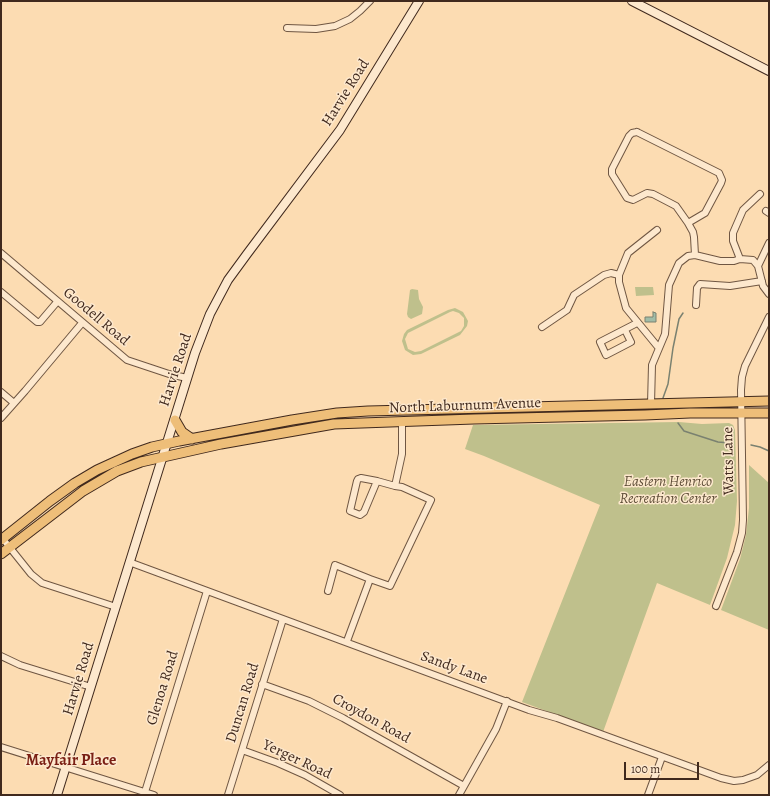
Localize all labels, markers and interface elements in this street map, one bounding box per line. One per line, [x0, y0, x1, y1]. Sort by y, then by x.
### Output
street label: Harvie Road [318, 56, 374, 130]
street label: Goodell Road [59, 284, 133, 350]
street label: Harvie Road [156, 331, 196, 409]
street label: North Laburnum Avenue [389, 394, 541, 418]
street label: Watts Lane [719, 427, 739, 495]
park label: Eastern Henrico Recreation Center [620, 473, 716, 508]
street label: Harvie Road [59, 640, 99, 718]
street label: Glenoa Road [143, 648, 183, 728]
street label: Sandy Lane [418, 648, 490, 688]
street label: Duncan Road [222, 661, 264, 745]
street label: Croydon Road [329, 690, 413, 748]
street label: Yerger Road [260, 736, 334, 784]
district label: Mayfair Place [26, 751, 116, 771]
scale bar [626, 754, 701, 780]
text: 100 m [631, 761, 660, 777]

